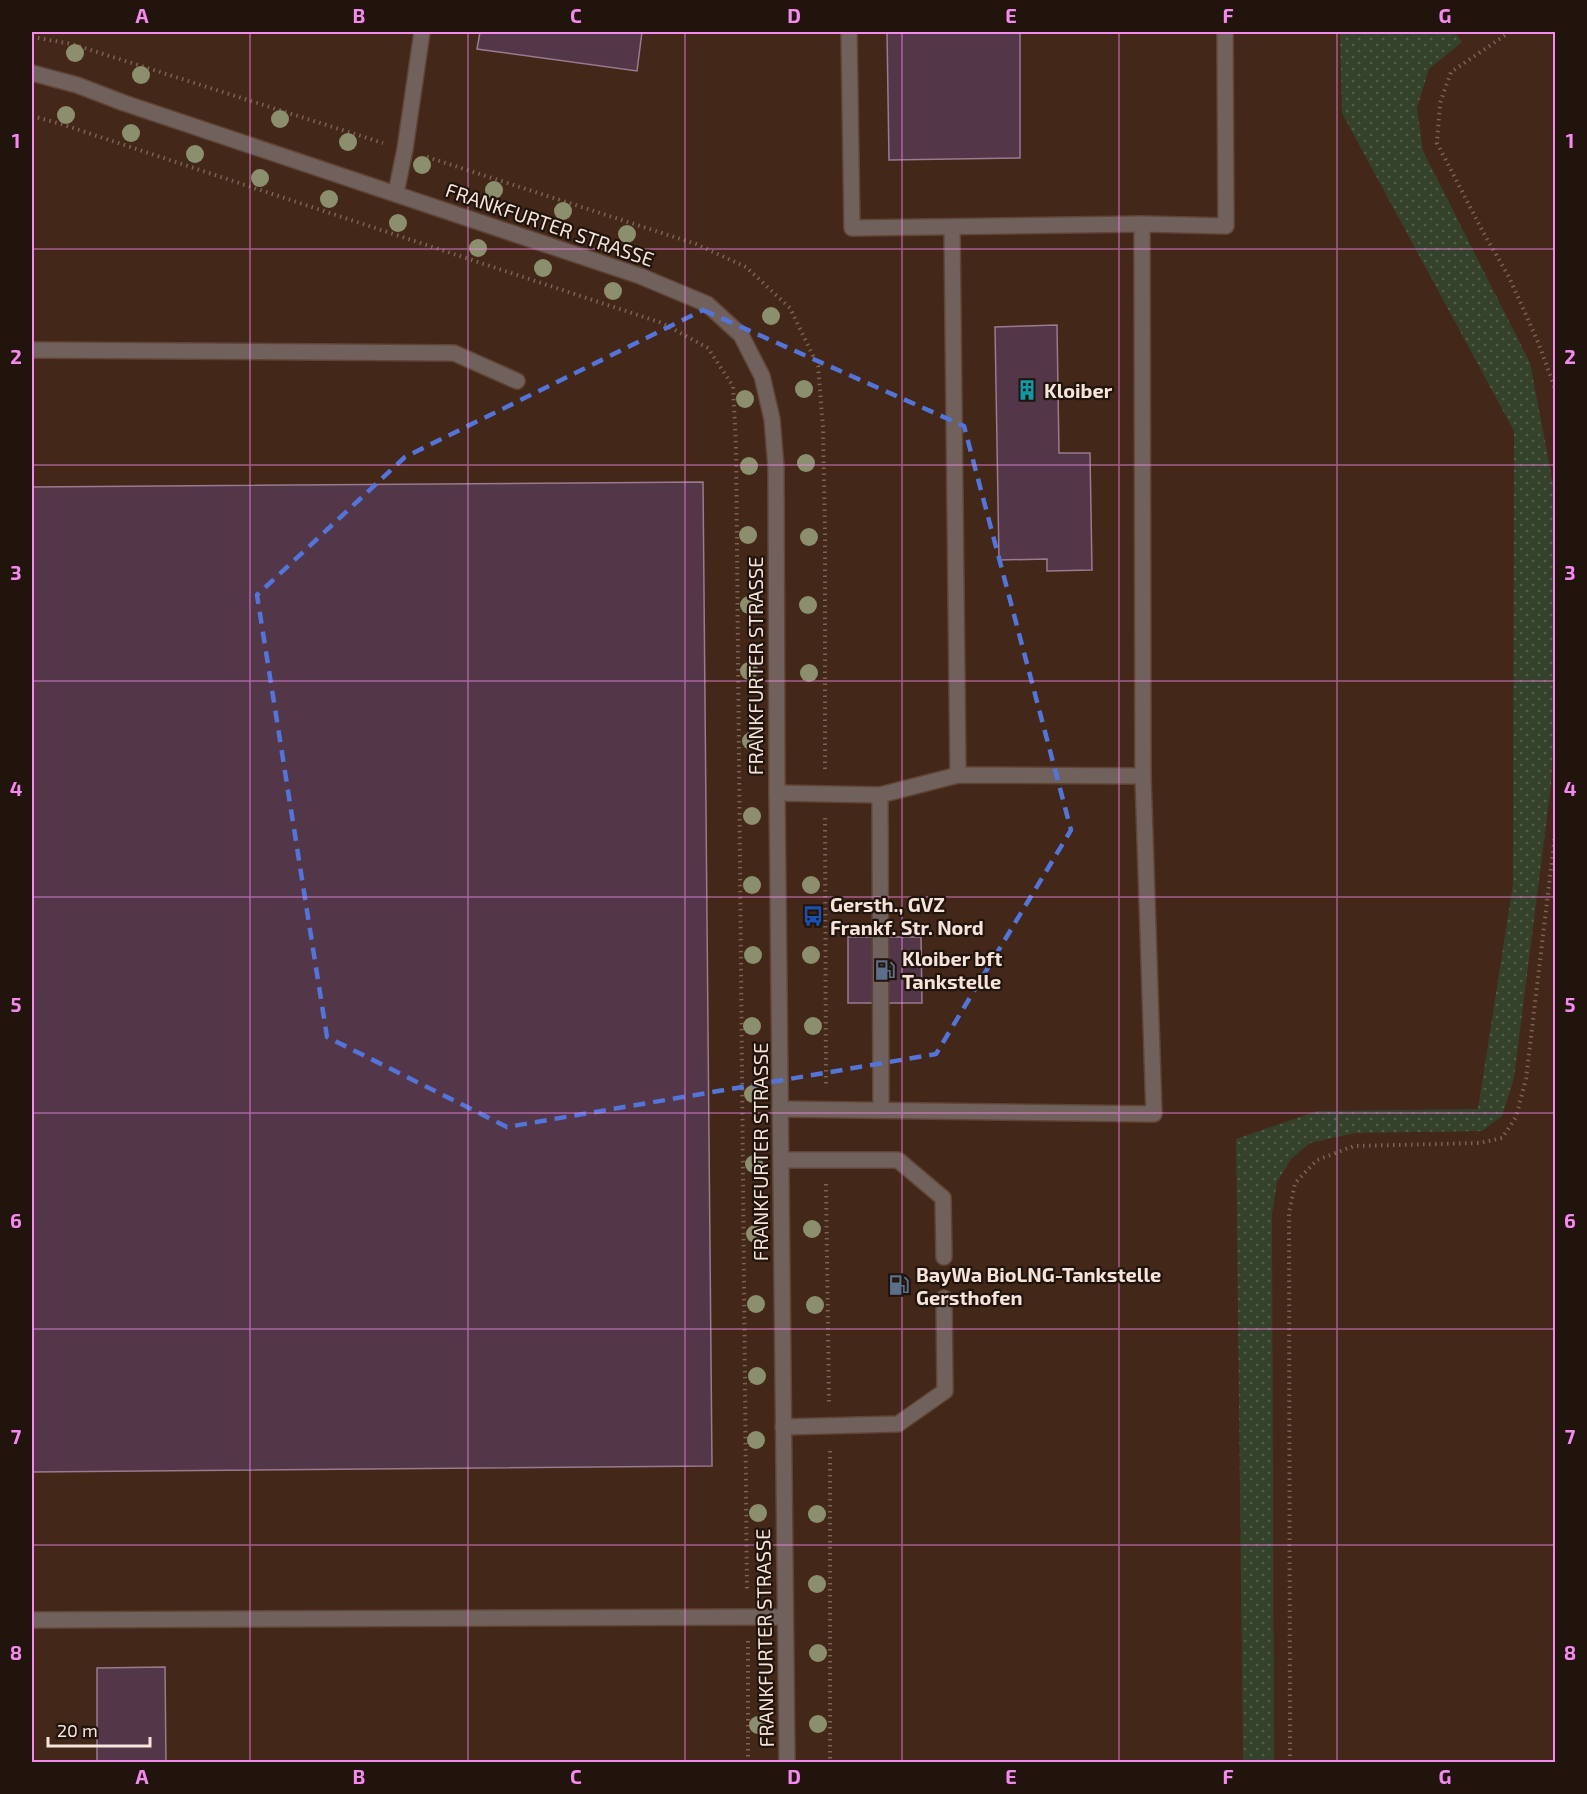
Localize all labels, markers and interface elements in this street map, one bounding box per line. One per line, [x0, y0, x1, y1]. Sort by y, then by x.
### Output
text: A [135, 3, 149, 27]
text: B [353, 3, 365, 27]
text: C [570, 3, 582, 27]
text: D [787, 3, 801, 27]
text: E [1005, 3, 1017, 27]
text: F [1222, 3, 1234, 27]
text: G [1439, 3, 1451, 27]
text: 1 [12, 128, 20, 152]
text: 1 [1566, 128, 1574, 152]
street label: FRANKFURTER STRASSE [443, 177, 657, 271]
text: 2 [10, 344, 22, 368]
text: 2 [1564, 344, 1576, 368]
building icon: Kloiber [1015, 378, 1039, 402]
place label: Kloiber [1044, 378, 1113, 402]
street label: FRANKFURTER STRASSE [743, 557, 767, 775]
text: 3 [10, 560, 22, 584]
text: 3 [1564, 560, 1576, 584]
text: 4 [10, 776, 23, 800]
text: 4 [1564, 776, 1577, 800]
place label: Gersth., GVZ Frankf. Str. Nord [830, 892, 984, 939]
bus stop icon: Gersth., GVZ Frankf. Str. Nord [801, 904, 825, 928]
place label: Kloiber bft Tankstelle [902, 946, 1002, 993]
fuel station icon: Kloiber bft Tankstelle [873, 958, 897, 982]
text: 5 [10, 992, 22, 1016]
text: 5 [1564, 992, 1576, 1016]
street label: FRANKFURTER STRASSE [748, 1043, 772, 1261]
text: 6 [10, 1208, 22, 1232]
text: 6 [1564, 1208, 1576, 1232]
place label: BayWa BioLNG-Tankstelle Gersthofen [916, 1262, 1161, 1309]
fuel station icon: BayWa BioLNG-Tankstelle Gersthofen [887, 1273, 911, 1297]
text: 7 [11, 1424, 22, 1448]
text: 7 [1565, 1424, 1576, 1448]
street label: FRANKFURTER STRASSE [750, 1528, 778, 1748]
text: 8 [10, 1640, 22, 1664]
text: 8 [1564, 1640, 1576, 1664]
scale bar [48, 1710, 150, 1748]
text: 20 m [57, 1719, 98, 1741]
text: A [135, 1764, 149, 1788]
text: B [353, 1764, 365, 1788]
text: C [570, 1764, 582, 1788]
text: D [787, 1764, 801, 1788]
text: E [1005, 1764, 1017, 1788]
text: F [1222, 1764, 1234, 1788]
text: G [1439, 1764, 1451, 1788]

